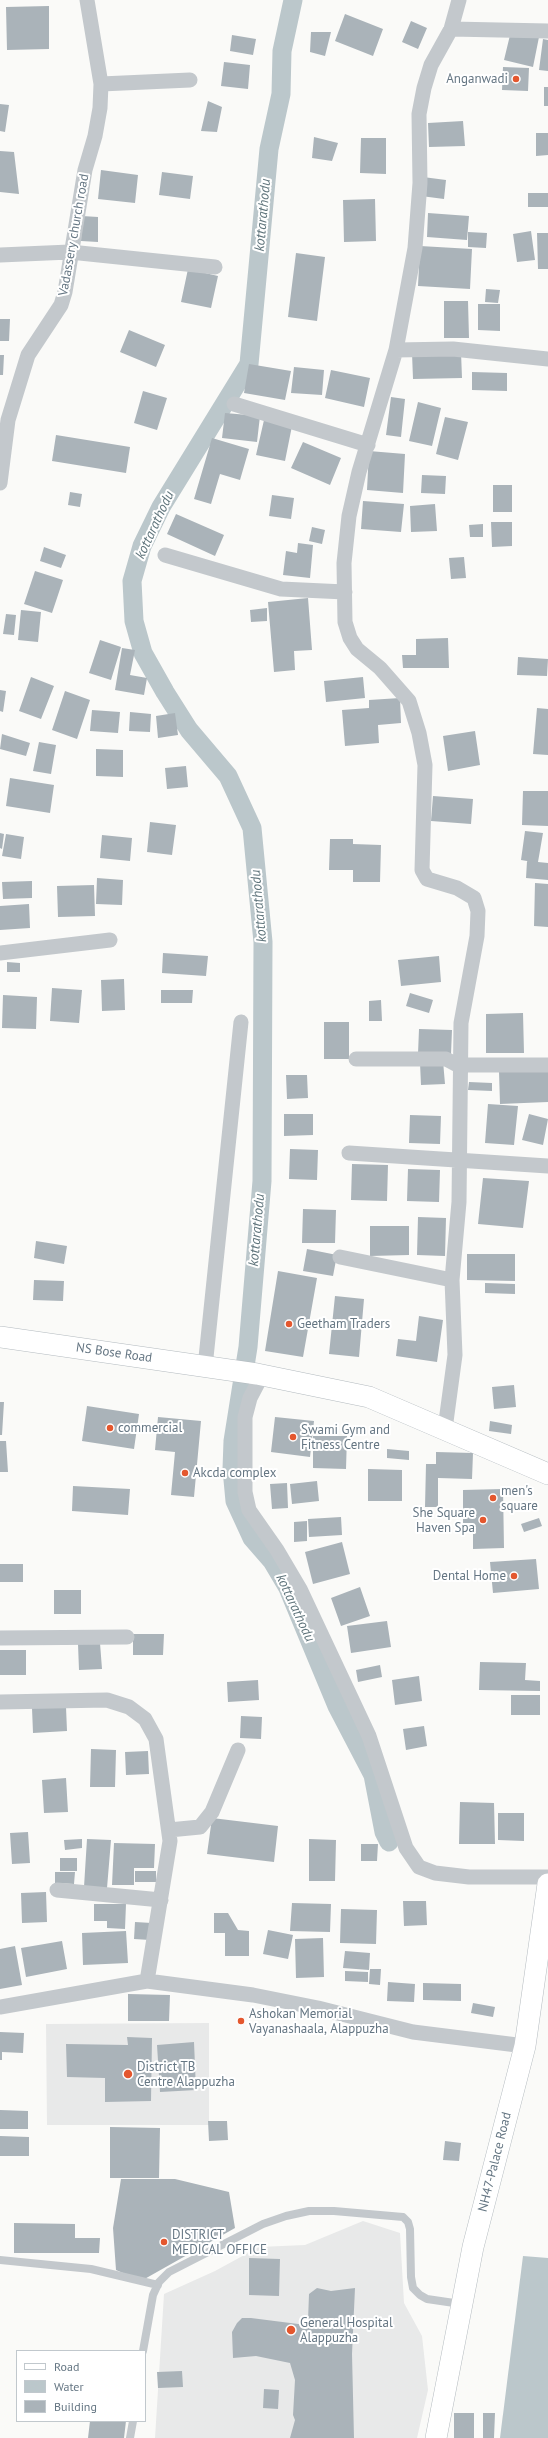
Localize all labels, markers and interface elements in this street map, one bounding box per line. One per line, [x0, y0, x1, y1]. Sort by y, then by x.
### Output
place label: Anganwadi [446, 71, 508, 87]
marker: Anganwadi [511, 74, 521, 84]
street label: Vadassery church road [56, 173, 92, 297]
water label: kottarathodu [251, 178, 275, 252]
water label: kottarathodu [132, 488, 178, 562]
water label: kottarathodu [247, 869, 271, 943]
water label: kottarathodu [245, 1193, 269, 1267]
place label: Geetham Traders [297, 1316, 390, 1332]
marker: Geetham Traders [284, 1319, 294, 1329]
street label: NS Bose Road [75, 1340, 153, 1366]
place label: commercial [118, 1420, 182, 1436]
place label: Swami Gym and Fitness Centre [301, 1422, 390, 1453]
marker: commercial [105, 1423, 115, 1433]
marker: Swami Gym and Fitness Centre [288, 1432, 298, 1442]
place label: Akcda complex [193, 1465, 276, 1481]
marker: Akcda complex [180, 1468, 190, 1478]
place label: men's square [501, 1483, 538, 1514]
marker: men's square [488, 1493, 498, 1503]
place label: She Square Haven Spa [413, 1505, 475, 1536]
marker: She Square Haven Spa [478, 1515, 488, 1525]
place label: Dental Home [433, 1568, 506, 1584]
water label: kottarathodu [272, 1571, 318, 1645]
marker: Dental Home [509, 1571, 519, 1581]
place label: Ashokan Memorial Vayanashaala, Alappuzha [249, 2006, 389, 2037]
marker: Ashokan Memorial Vayanashaala, Alappuzha [236, 2016, 246, 2026]
place label: District TB Centre Alappuzha [137, 2059, 235, 2090]
marker: District TB Centre Alappuzha [122, 2068, 134, 2080]
street label: NH47-Palace Road [475, 2111, 515, 2213]
place label: DISTRICT MEDICAL OFFICE [172, 2227, 267, 2258]
marker: DISTRICT MEDICAL OFFICE [159, 2237, 169, 2247]
place label: General Hospital Alappuzha [300, 2315, 393, 2346]
marker: General Hospital Alappuzha [285, 2324, 297, 2336]
legend [16, 2350, 146, 2422]
text: Road [54, 2359, 79, 2374]
text: Water [54, 2379, 84, 2394]
text: Building [54, 2399, 97, 2414]

